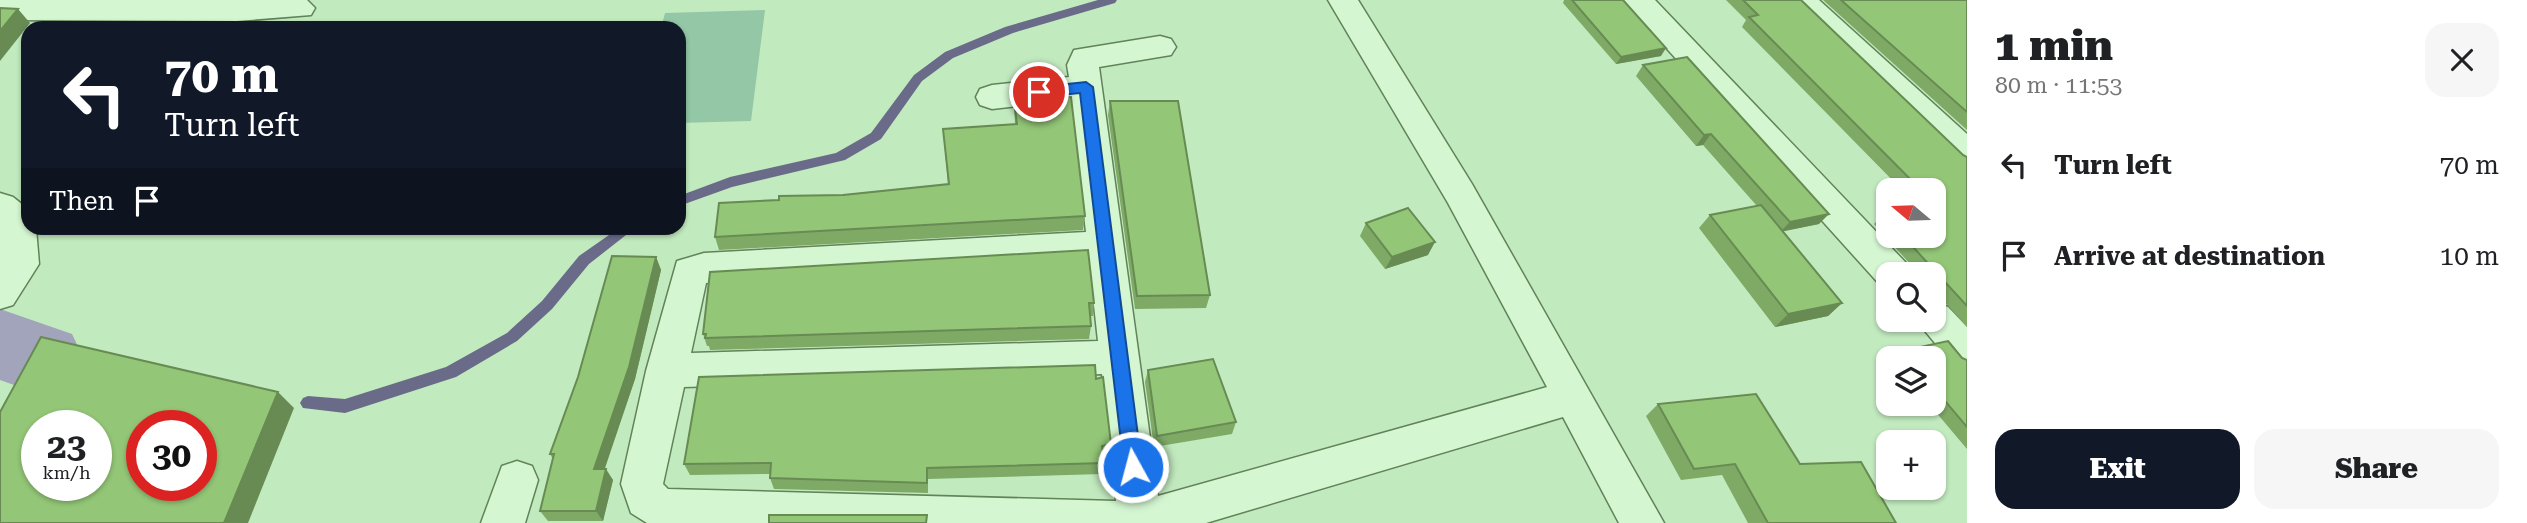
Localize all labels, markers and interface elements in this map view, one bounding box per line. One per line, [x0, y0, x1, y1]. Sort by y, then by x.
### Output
text: 1 min [1995, 21, 2113, 70]
button: close [2425, 23, 2499, 97]
text: 70 m [164, 47, 279, 104]
icon: left [49, 49, 140, 140]
pin [1009, 62, 1069, 122]
text: 80 m · 11:53 [1995, 72, 2122, 99]
icon: arrive [1020, 73, 1058, 111]
text: Turn left [164, 106, 299, 144]
icon: left [1995, 146, 2033, 184]
text: Turn left [2054, 150, 2172, 180]
text: 70 m [2440, 150, 2499, 180]
north arrow [1876, 178, 1946, 248]
map controls [1876, 178, 1946, 500]
icon: arrive [128, 182, 166, 220]
text: Then [49, 186, 114, 216]
icon: arrive [1995, 237, 2033, 275]
text: Arrive at destination [2054, 241, 2325, 271]
text: 10 m [2440, 241, 2499, 271]
button: search [1876, 262, 1946, 332]
button: layers [1876, 346, 1946, 416]
speed limit sign: 30 [126, 410, 217, 501]
text: 23 [47, 426, 86, 467]
button: Exit [1995, 429, 2240, 509]
button: Share [2254, 429, 2499, 509]
position arrow [1096, 430, 1170, 504]
button: + [1876, 430, 1946, 500]
text: km/h [42, 462, 91, 483]

